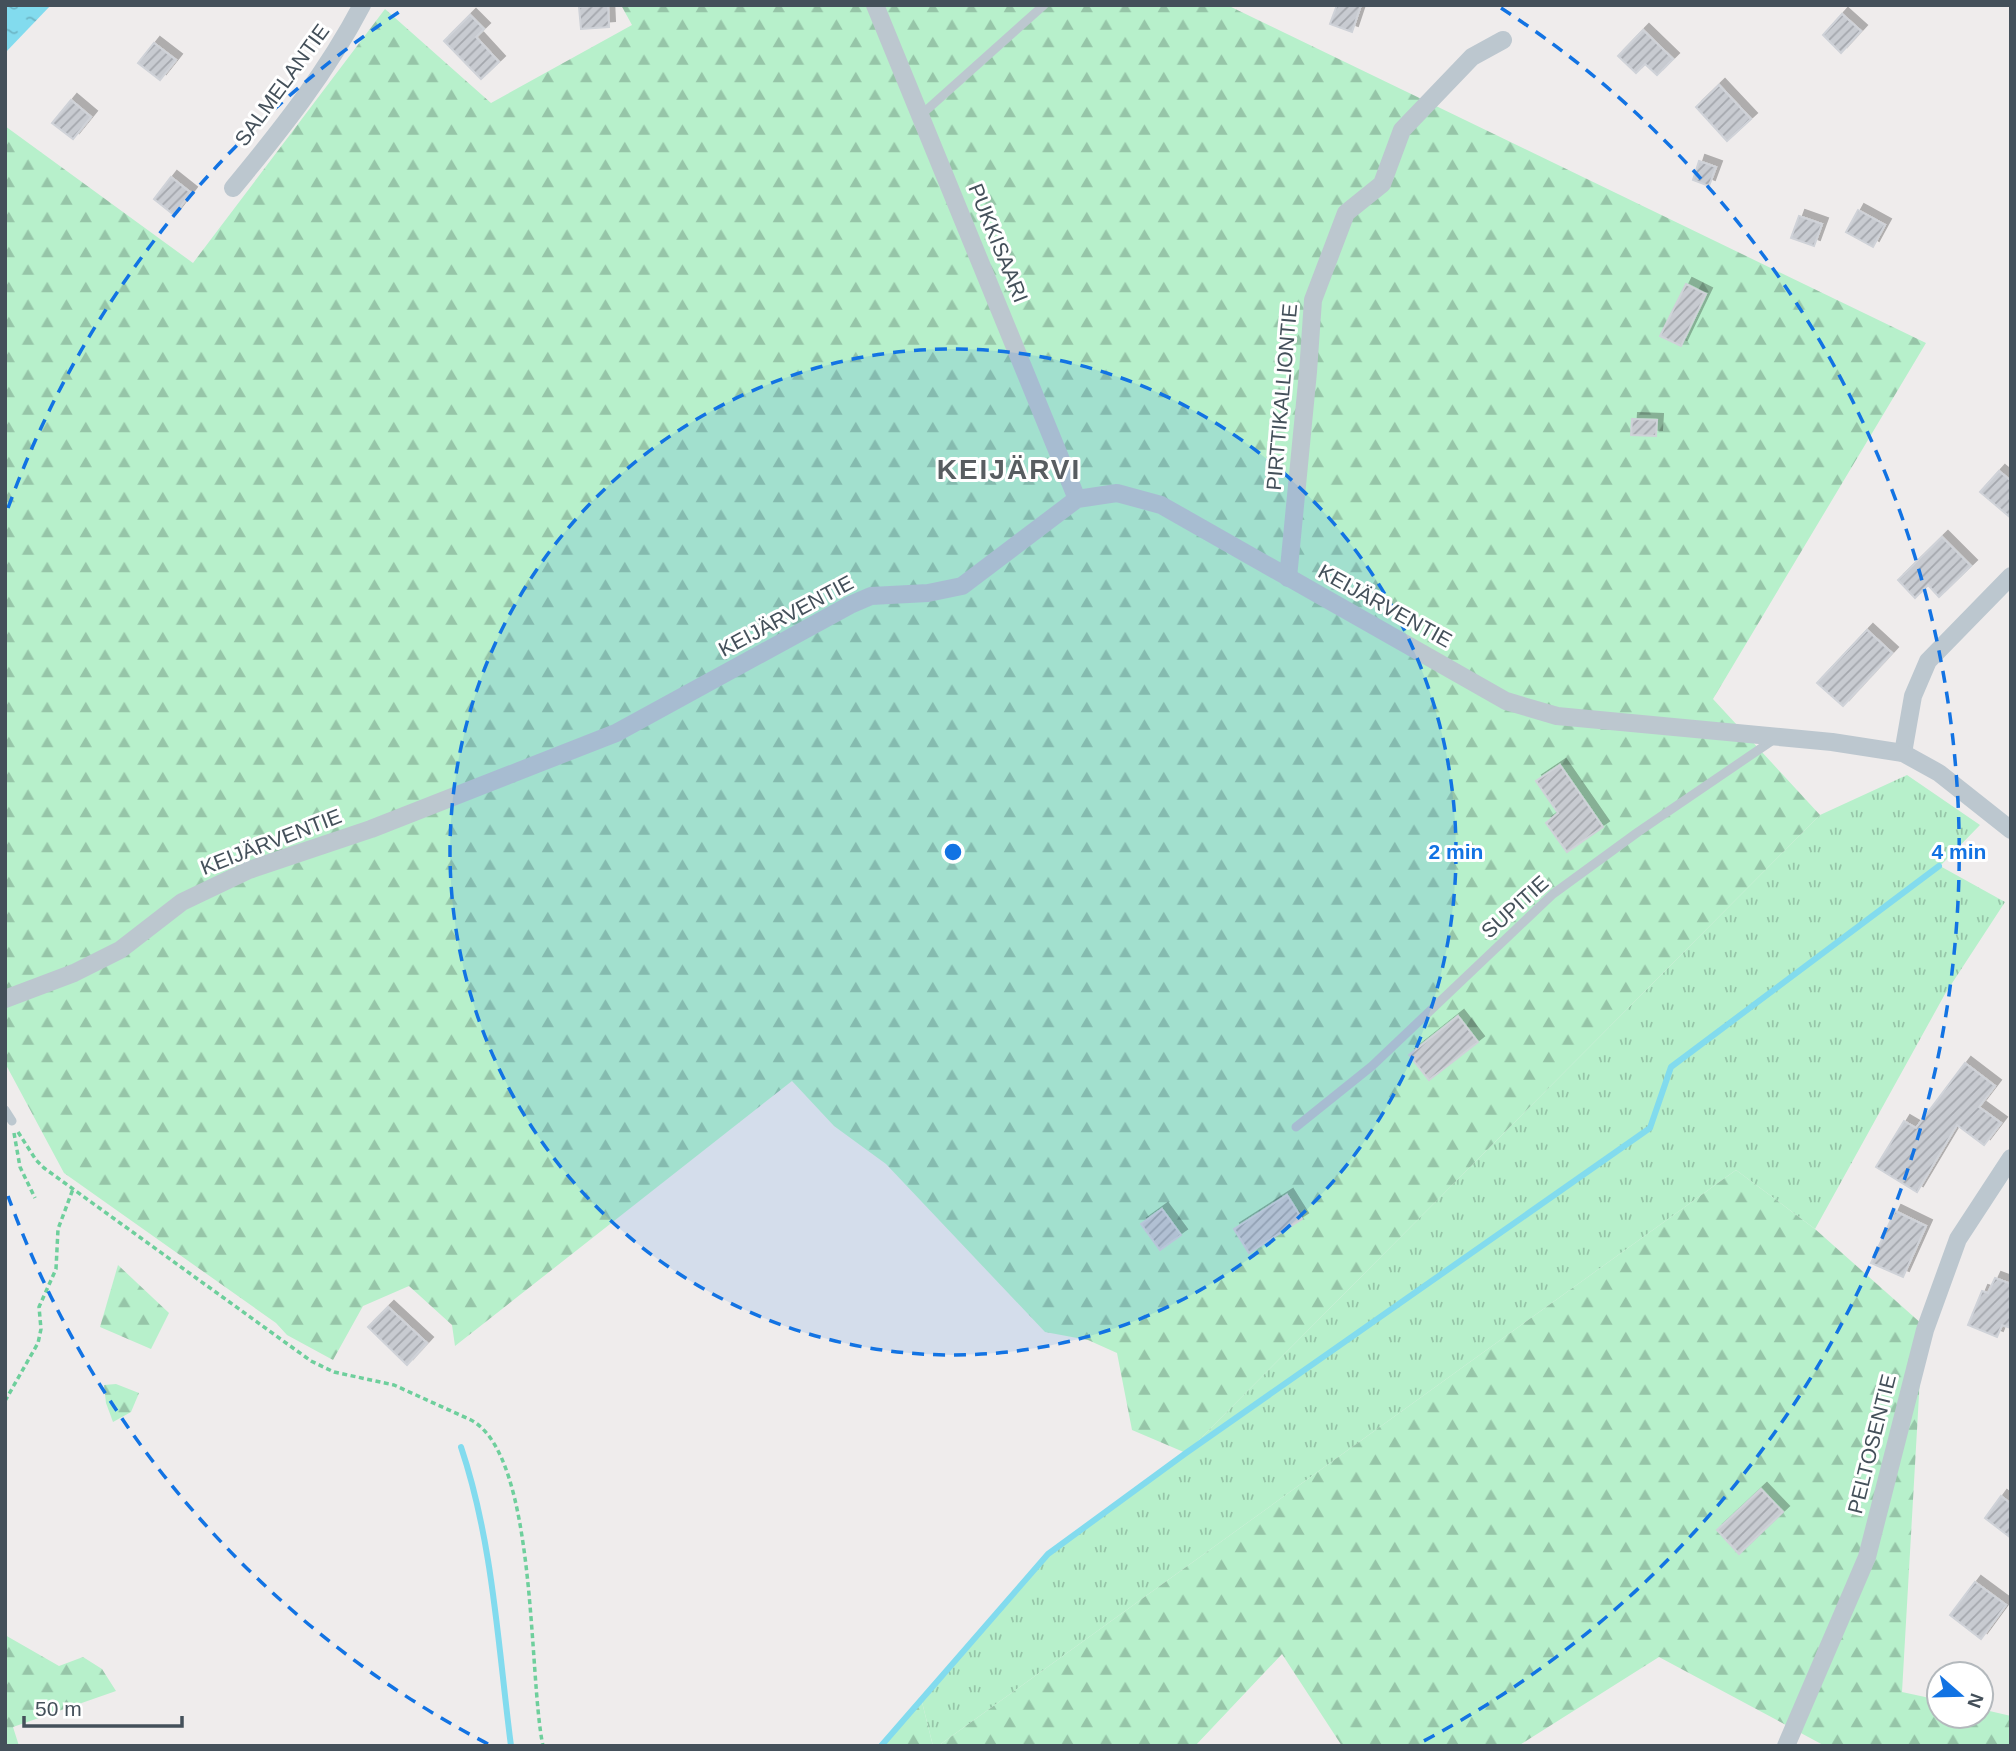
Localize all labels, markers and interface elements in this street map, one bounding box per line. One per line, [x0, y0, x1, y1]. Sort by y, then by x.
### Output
street label: SALMELANTIE [230, 19, 333, 150]
street label: PUKKISAARI [964, 180, 1033, 306]
street label: PIRTTIKALLIONTIE [1262, 303, 1301, 491]
district label: KEIJÄRVI [937, 454, 1081, 485]
street label: KEIJÄRVENTIE [1315, 559, 1456, 652]
street label: KEIJÄRVENTIE [715, 570, 857, 661]
street label: KEIJÄRVENTIE [197, 804, 344, 879]
centre of rings [941, 840, 965, 864]
text: 2 min [1429, 840, 1483, 863]
text: 4 min [1932, 840, 1986, 863]
street label: SUPITIE [1477, 871, 1553, 943]
street label: PELTOSENTIE [1843, 1372, 1900, 1516]
north arrow [1925, 1660, 1995, 1730]
scale bar [24, 1684, 182, 1728]
text: N [1963, 1691, 1988, 1711]
text: 50 m [35, 1697, 82, 1720]

